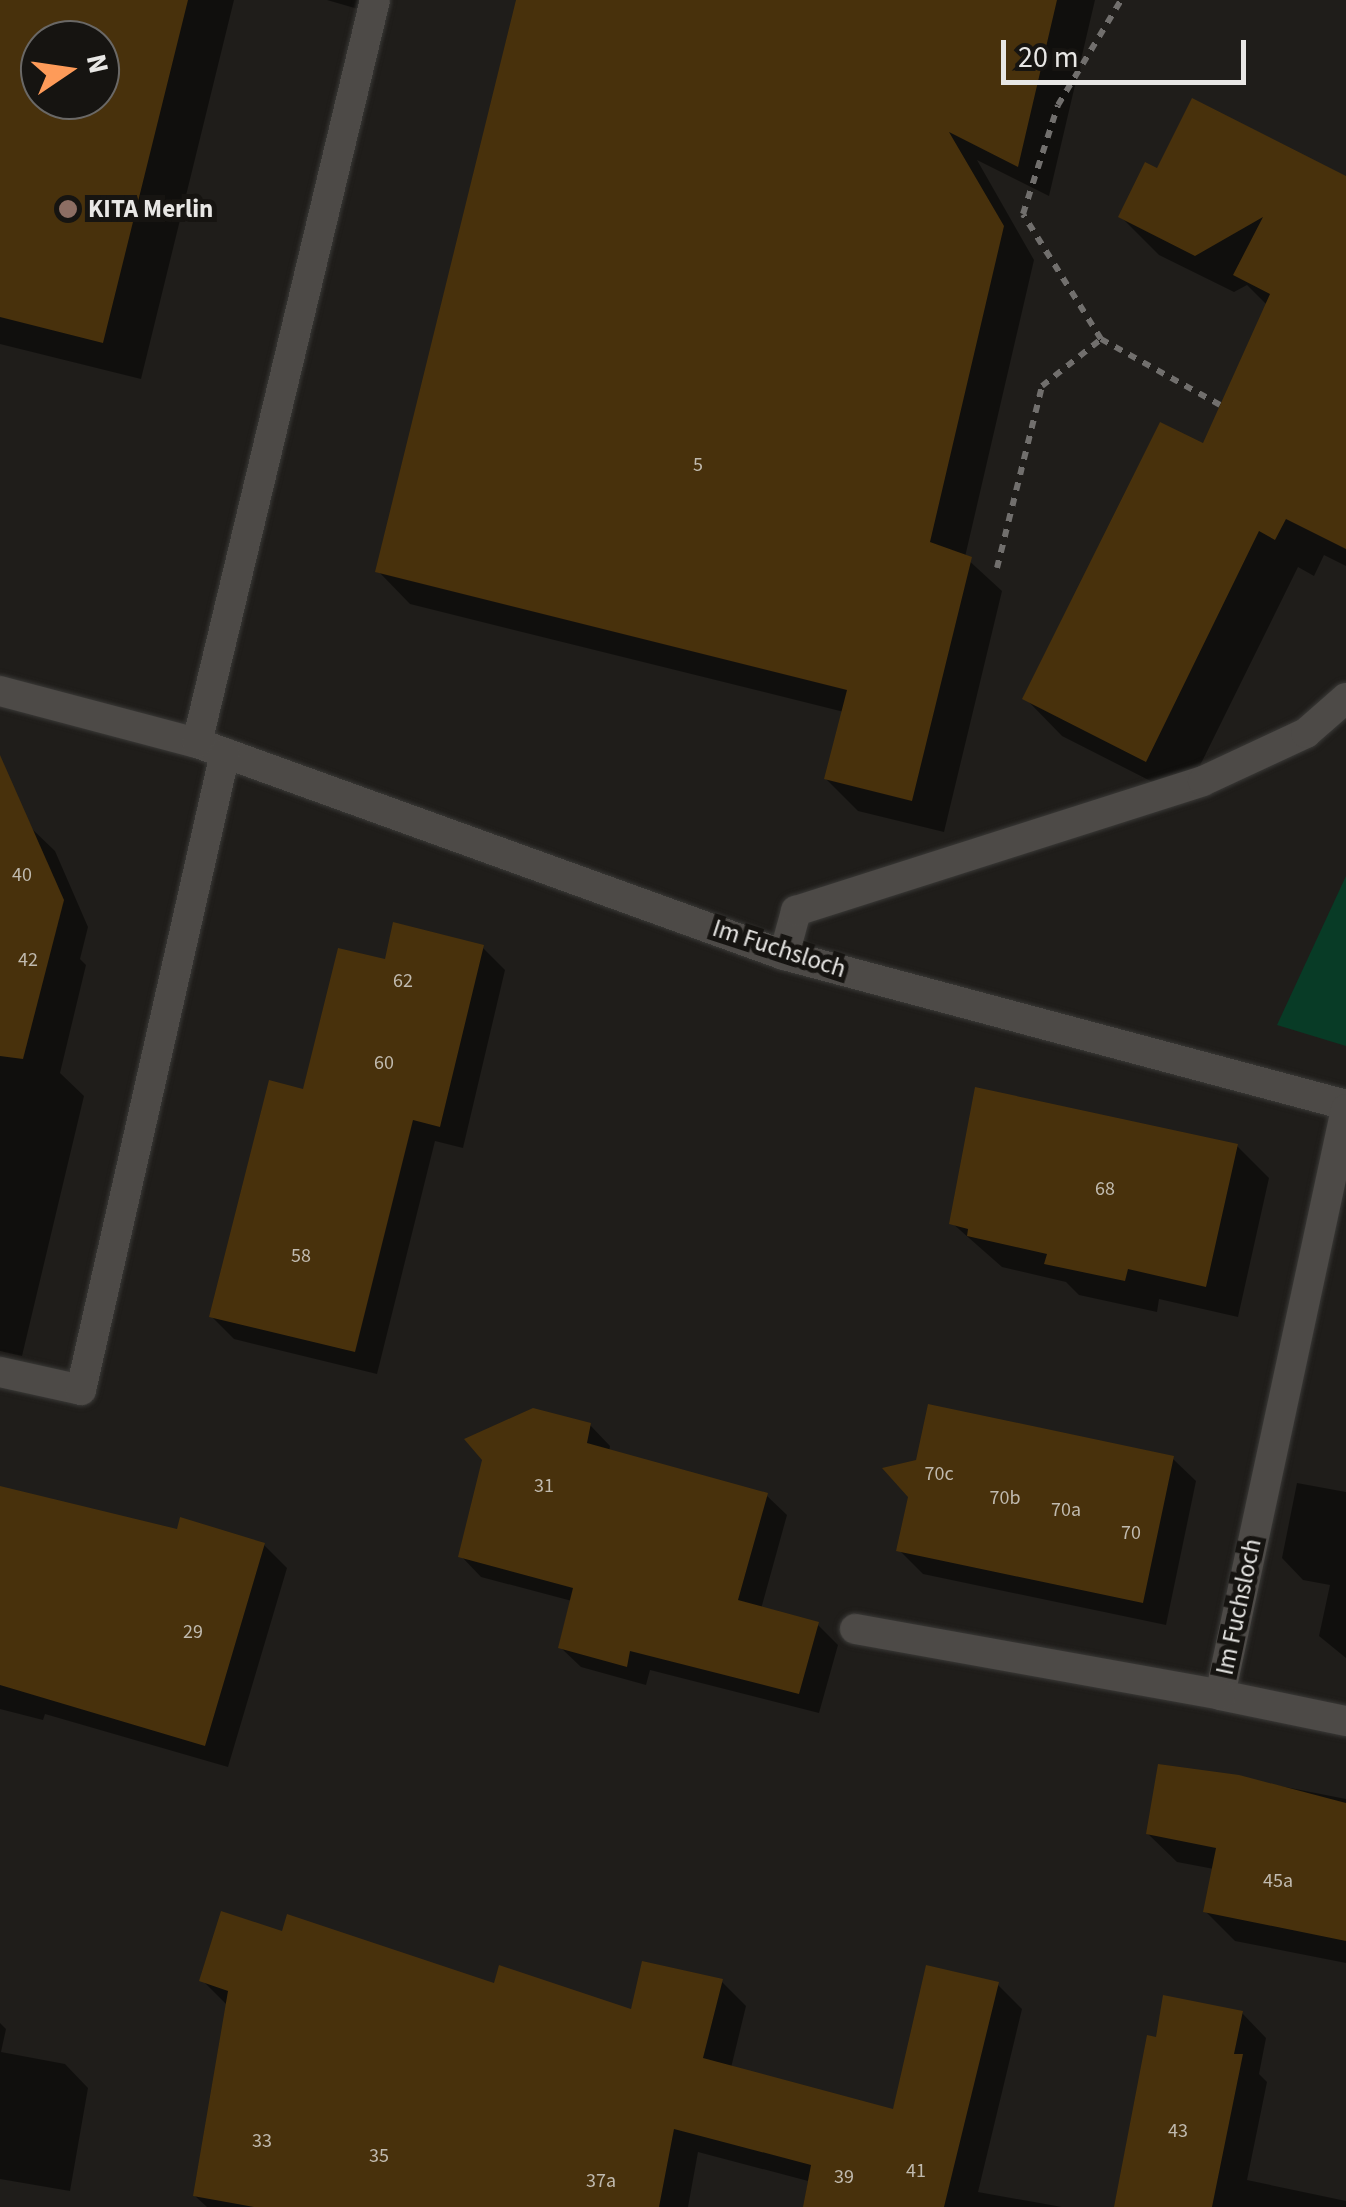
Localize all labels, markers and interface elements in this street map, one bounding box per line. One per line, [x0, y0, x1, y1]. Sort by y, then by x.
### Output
north arrow [20, 20, 120, 120]
scale bar [1006, 20, 1251, 82]
text: 20 m [1018, 36, 1079, 79]
text: N [76, 50, 119, 77]
place label: KITA Merlin [88, 194, 213, 224]
marker: KITA Merlin [57, 198, 79, 220]
house number: 5 [693, 453, 703, 477]
house number: 40 [12, 863, 32, 887]
street label: Im Fuchsloch [709, 913, 849, 985]
house number: 42 [18, 948, 38, 972]
house number: 62 [393, 969, 413, 993]
house number: 60 [374, 1051, 394, 1075]
house number: 68 [1095, 1177, 1115, 1201]
house number: 58 [291, 1244, 311, 1268]
house number: 70c [925, 1462, 953, 1486]
house number: 31 [534, 1474, 554, 1498]
house number: 70b [990, 1486, 1020, 1510]
house number: 70a [1051, 1498, 1081, 1522]
house number: 70 [1121, 1521, 1141, 1545]
street label: Im Fuchsloch [1210, 1536, 1268, 1678]
house number: 29 [183, 1620, 203, 1644]
house number: 45a [1263, 1869, 1293, 1893]
house number: 43 [1168, 2119, 1188, 2143]
house number: 33 [252, 2129, 272, 2153]
house number: 35 [369, 2144, 389, 2168]
house number: 41 [906, 2159, 926, 2183]
house number: 39 [834, 2165, 854, 2189]
house number: 37a [586, 2169, 616, 2193]

